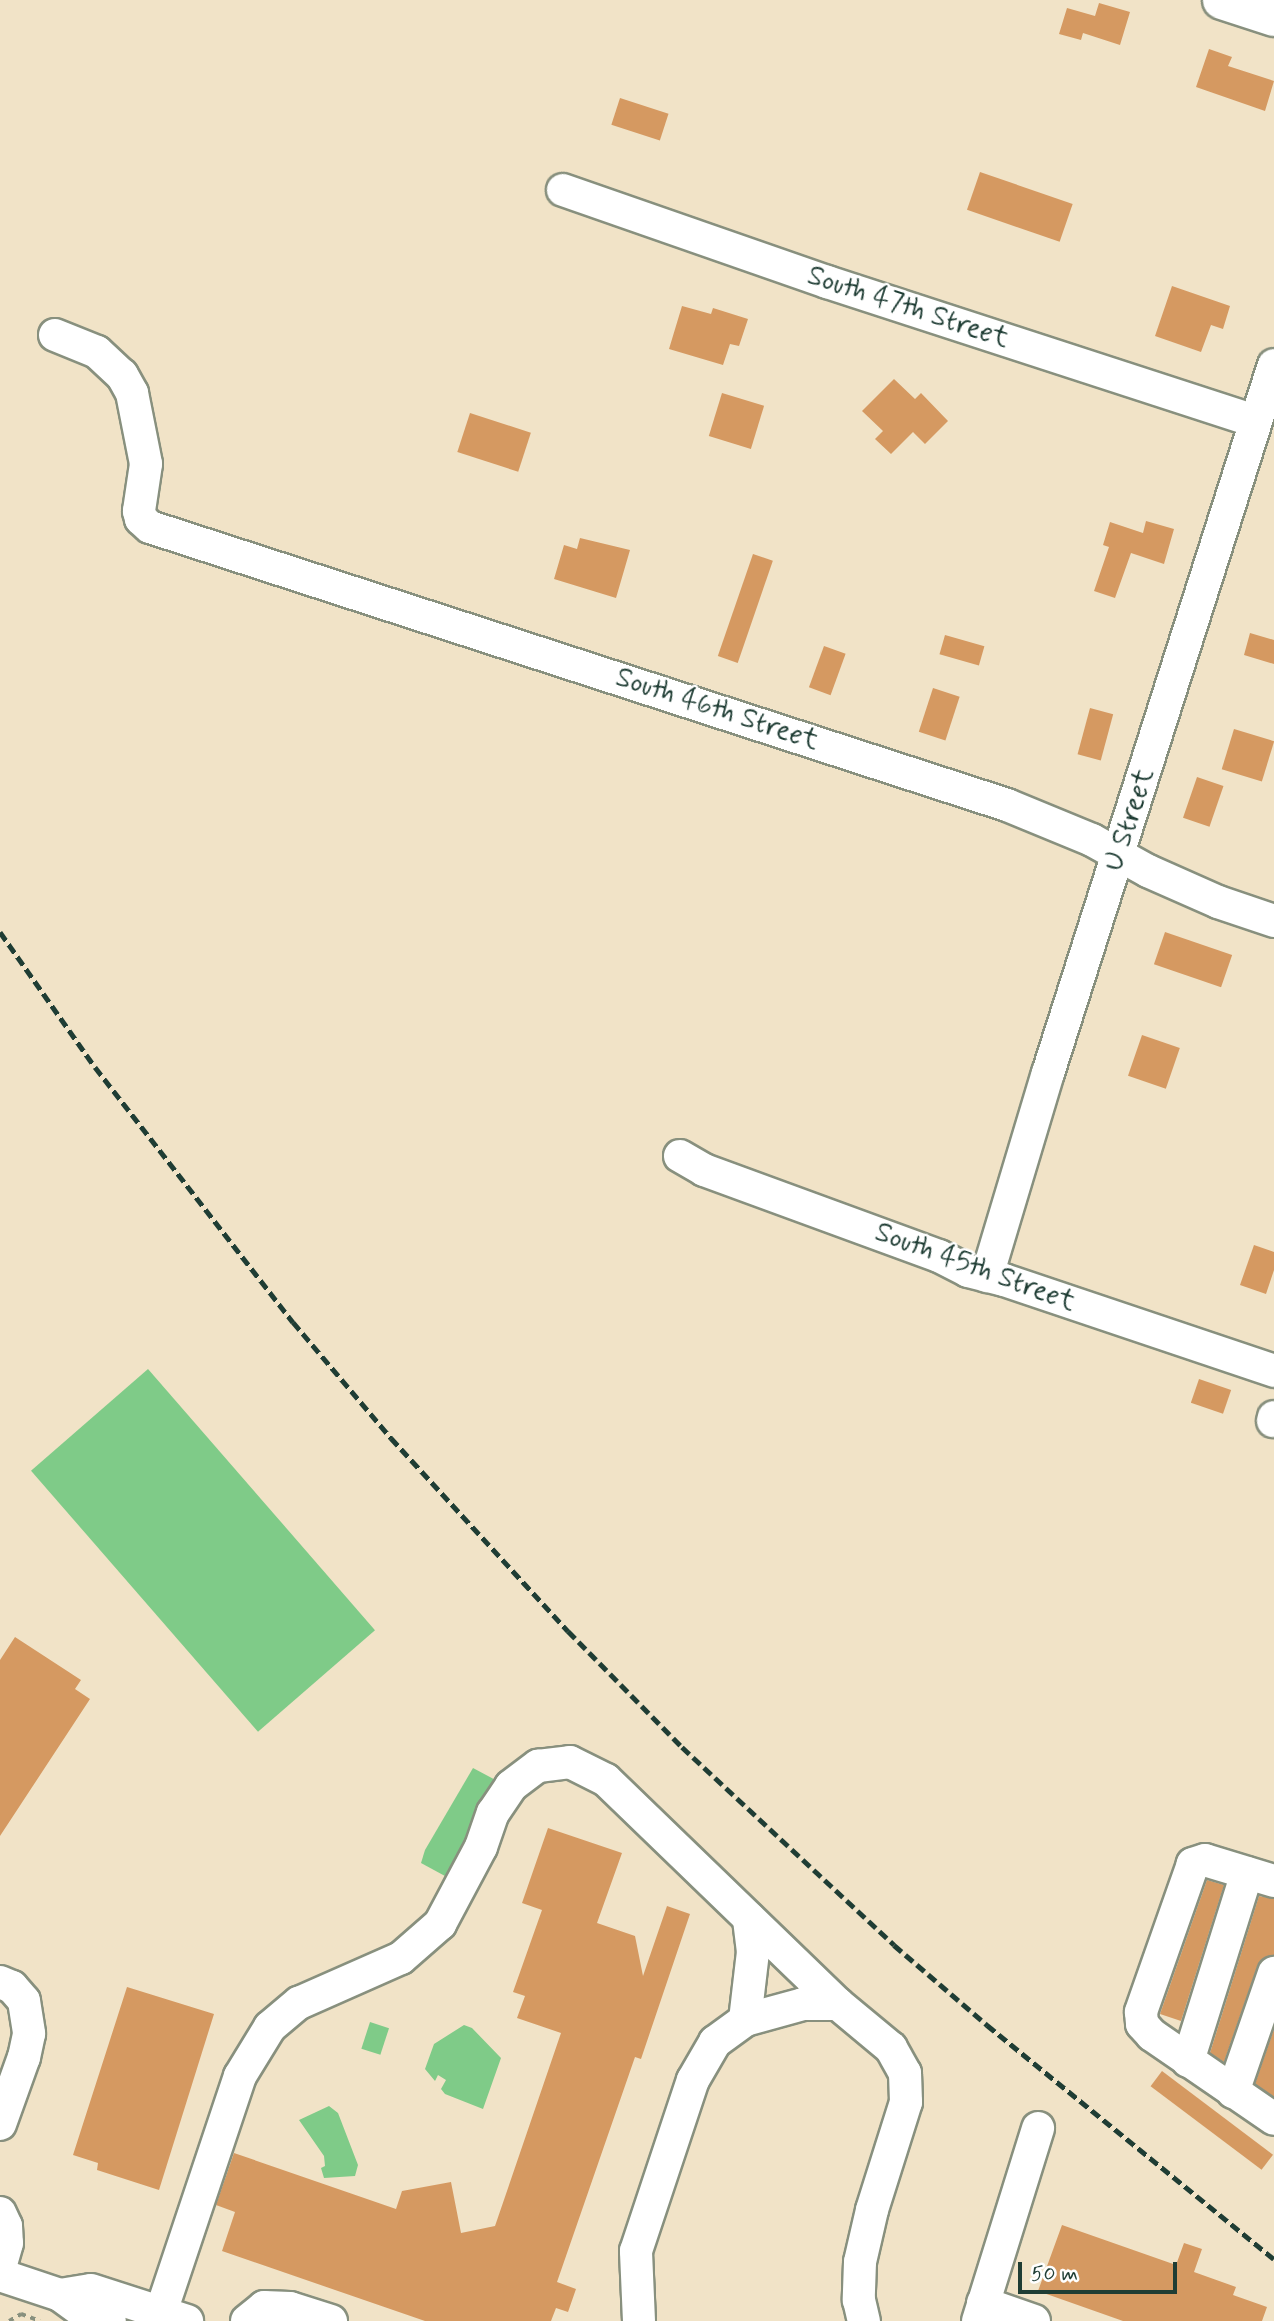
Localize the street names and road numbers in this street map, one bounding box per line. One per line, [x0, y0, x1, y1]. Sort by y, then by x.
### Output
street label: South 47th Street [803, 260, 1013, 356]
street label: South 46th Street [611, 661, 823, 759]
street label: U Street [1098, 764, 1162, 876]
street label: South 45th Street [870, 1216, 1080, 1320]

